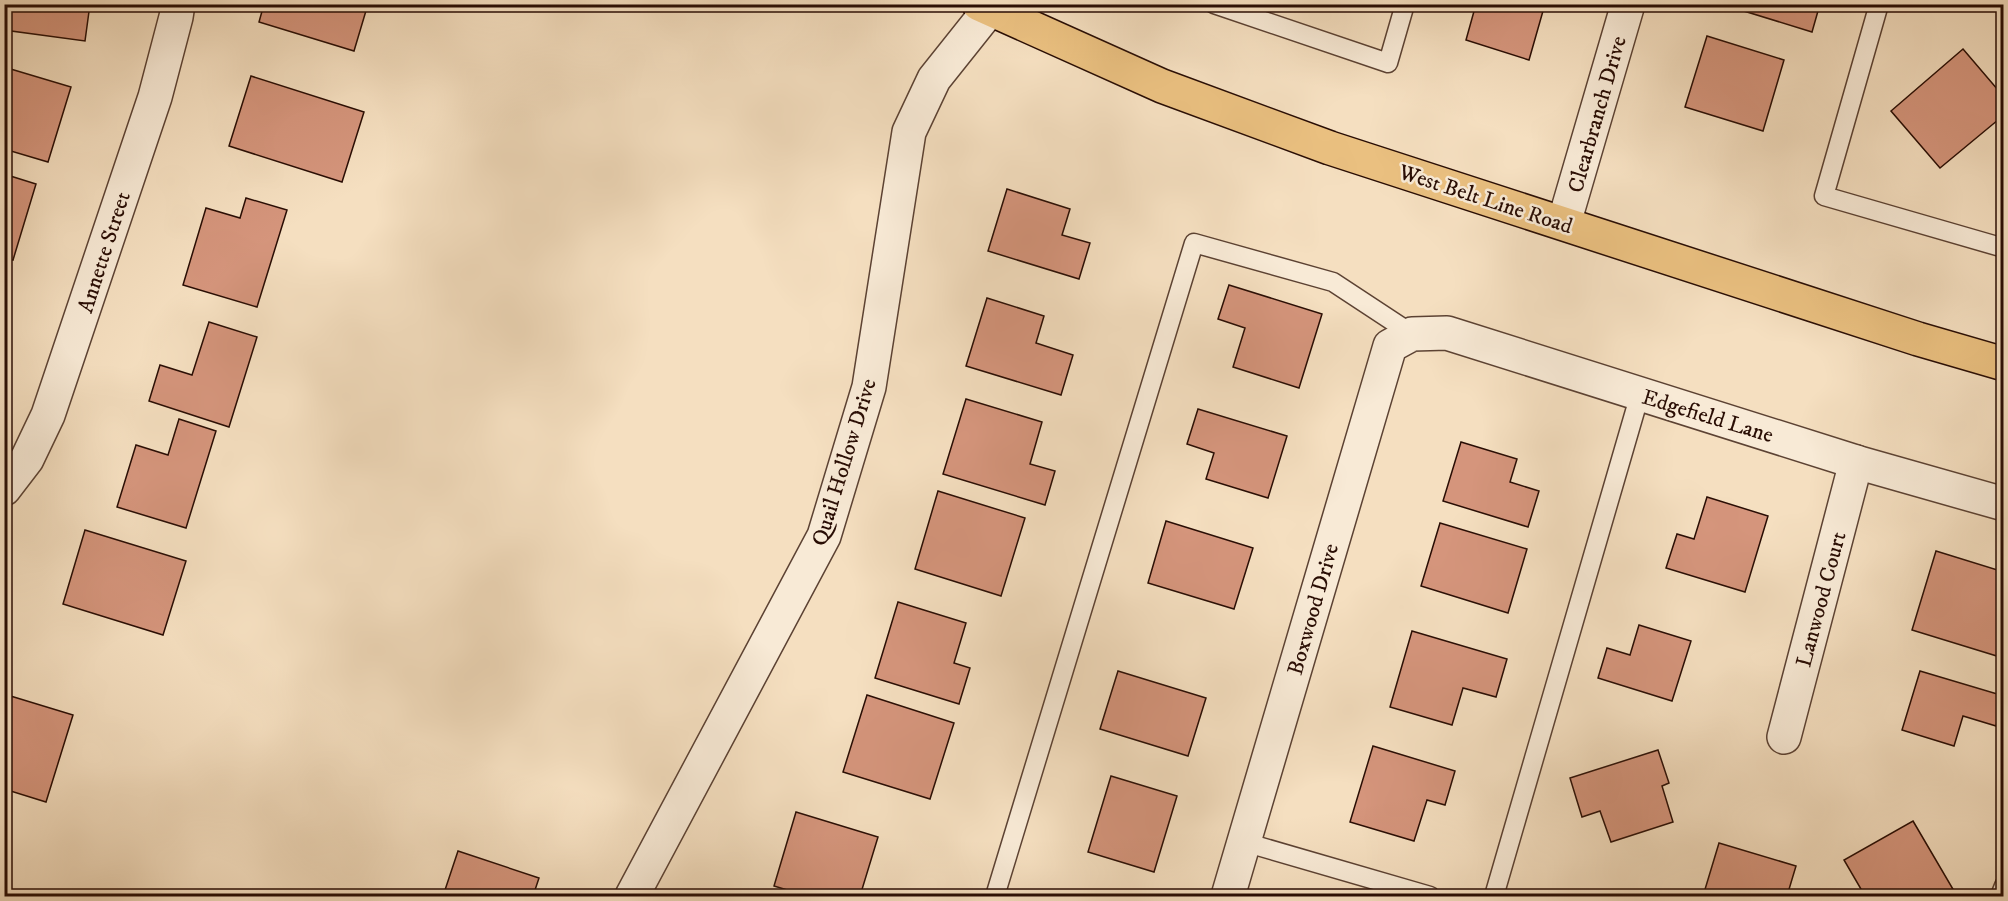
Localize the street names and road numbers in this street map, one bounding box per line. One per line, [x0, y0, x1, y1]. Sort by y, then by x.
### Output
street label: Clearbranch Drive [1562, 33, 1633, 196]
street label: West Belt Line Road [1394, 158, 1576, 240]
street label: Annette Street [72, 188, 137, 317]
street label: Quail Hollow Drive [806, 375, 883, 549]
street label: Edgefield Lane [1639, 384, 1776, 449]
street label: Lanwood Court [1790, 529, 1852, 670]
street label: Boxwood Drive [1282, 541, 1345, 678]

